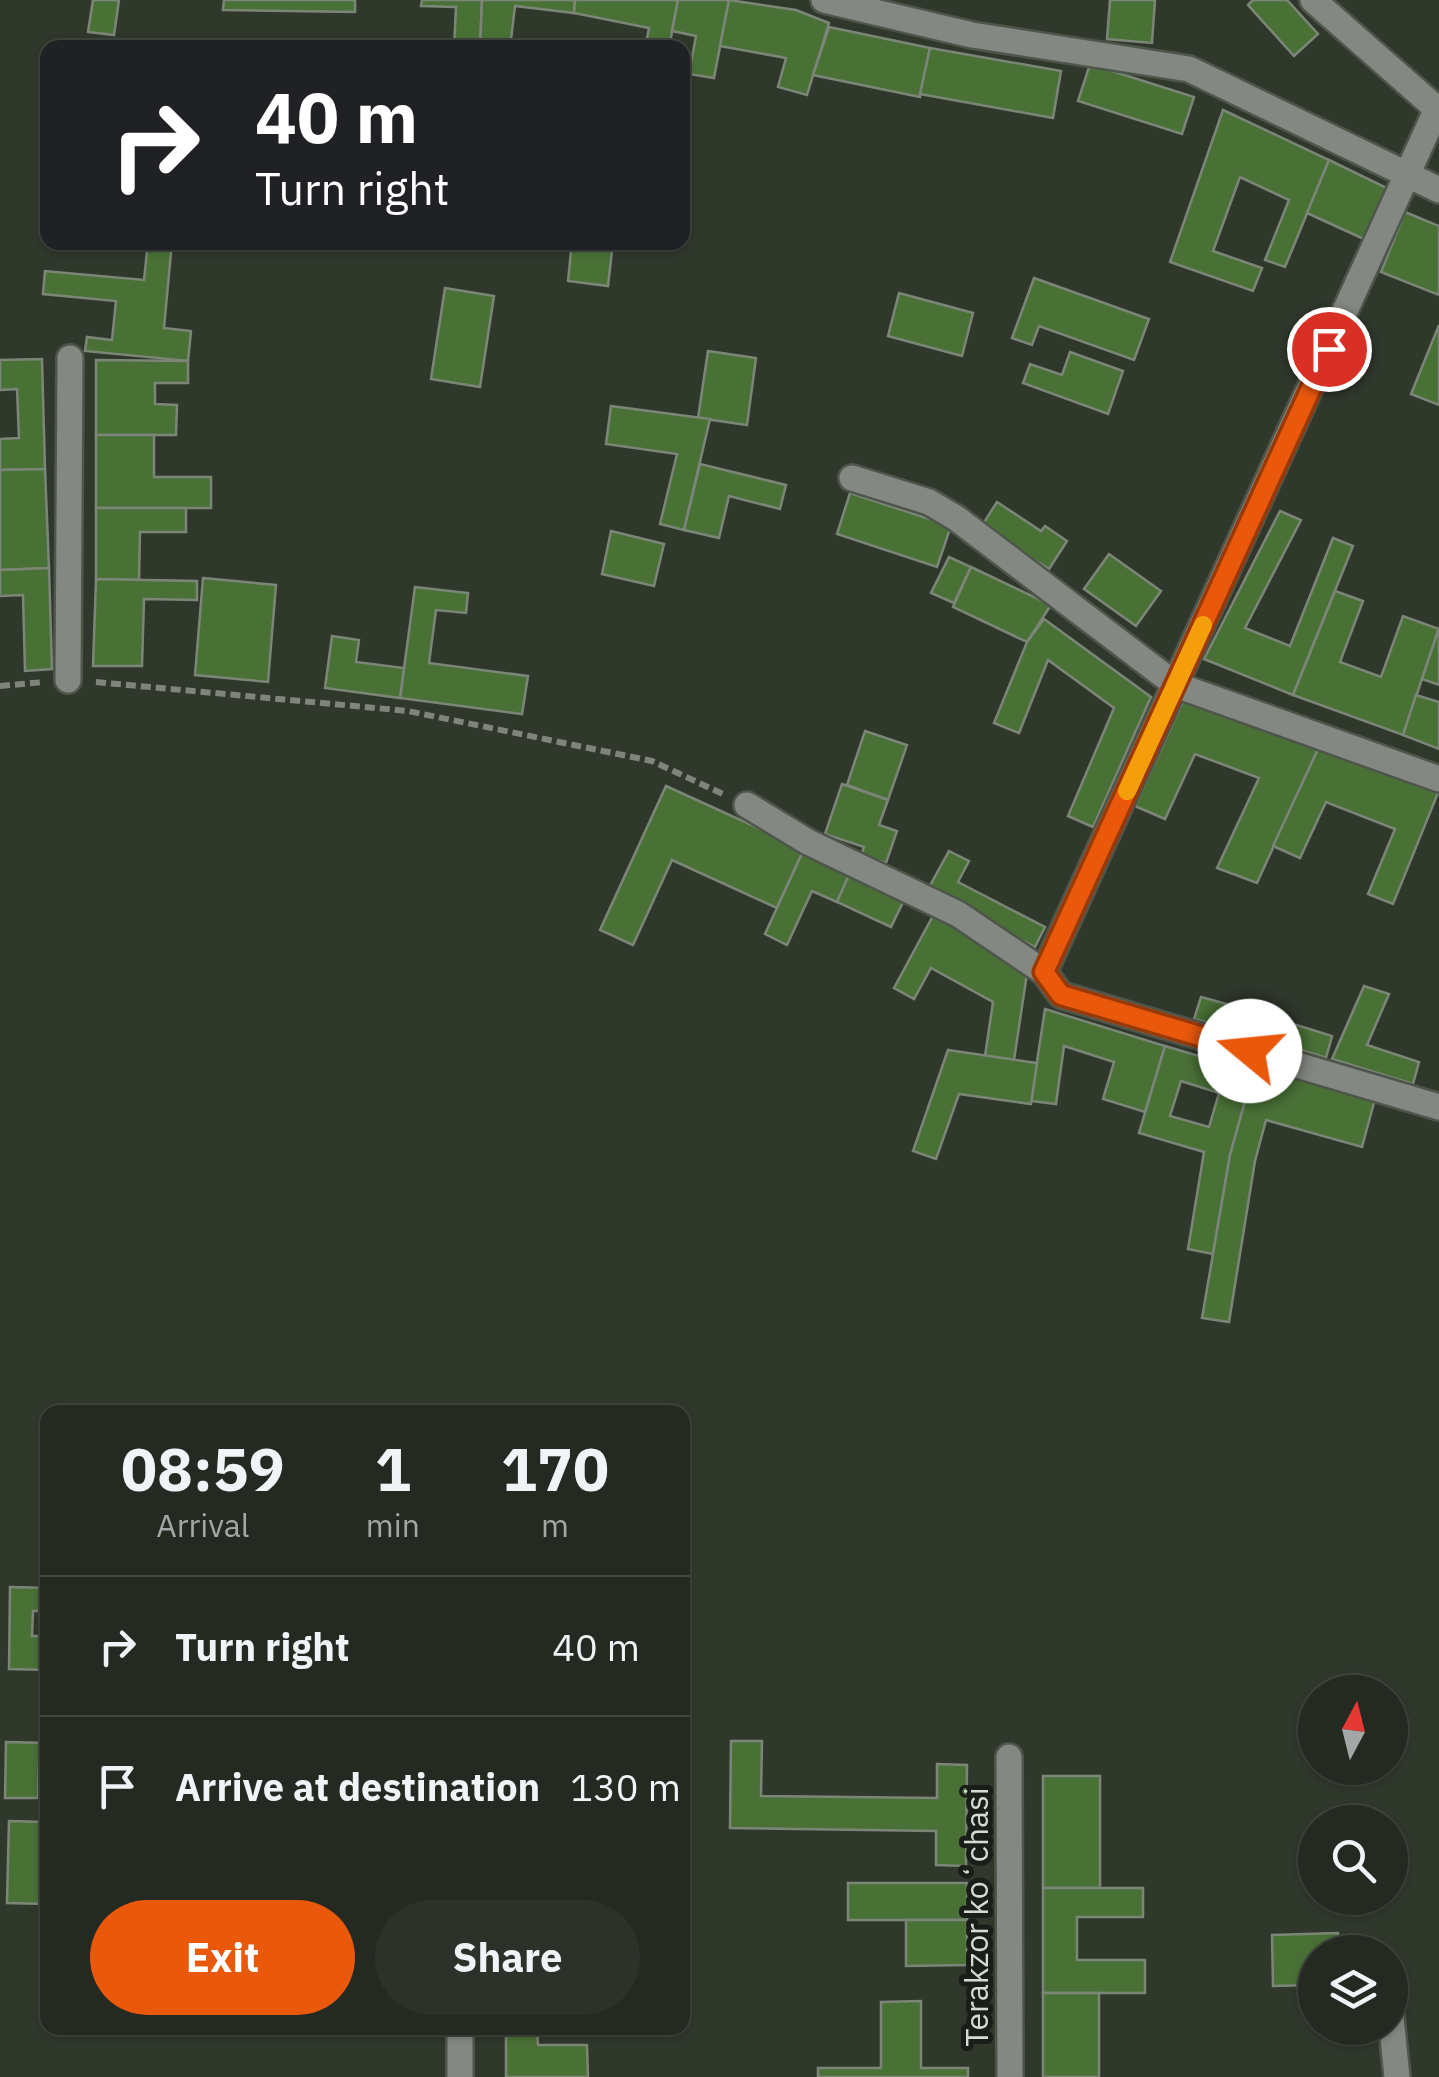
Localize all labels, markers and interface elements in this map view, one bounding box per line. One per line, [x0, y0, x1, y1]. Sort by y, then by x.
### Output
text: 40 m [255, 71, 418, 162]
icon: right [90, 80, 220, 210]
text: Turn right [255, 159, 450, 217]
pin [1287, 307, 1372, 392]
icon: arrive [1302, 322, 1357, 377]
position arrow [1198, 999, 1302, 1103]
text: 08:59 [121, 1429, 285, 1508]
text: 1 [375, 1429, 411, 1508]
text: 170 [501, 1429, 609, 1508]
text: Arrival [156, 1504, 250, 1546]
text: min [366, 1504, 420, 1546]
text: m [541, 1504, 569, 1546]
icon: right [90, 1619, 145, 1674]
text: Turn right [175, 1622, 350, 1671]
text: 40 m [552, 1622, 640, 1671]
north arrow [1298, 1675, 1408, 1785]
map controls [1298, 1675, 1408, 2045]
icon: arrive [90, 1759, 145, 1814]
text: Arrive at destination [175, 1762, 540, 1811]
text: 130 m [570, 1762, 681, 1811]
street label: Terakzor koʻchasi [955, 1787, 997, 2047]
button: search [1298, 1805, 1408, 1915]
button: Exit [90, 1900, 355, 2015]
button: Share [375, 1900, 640, 2015]
button: layers [1298, 1935, 1408, 2045]

